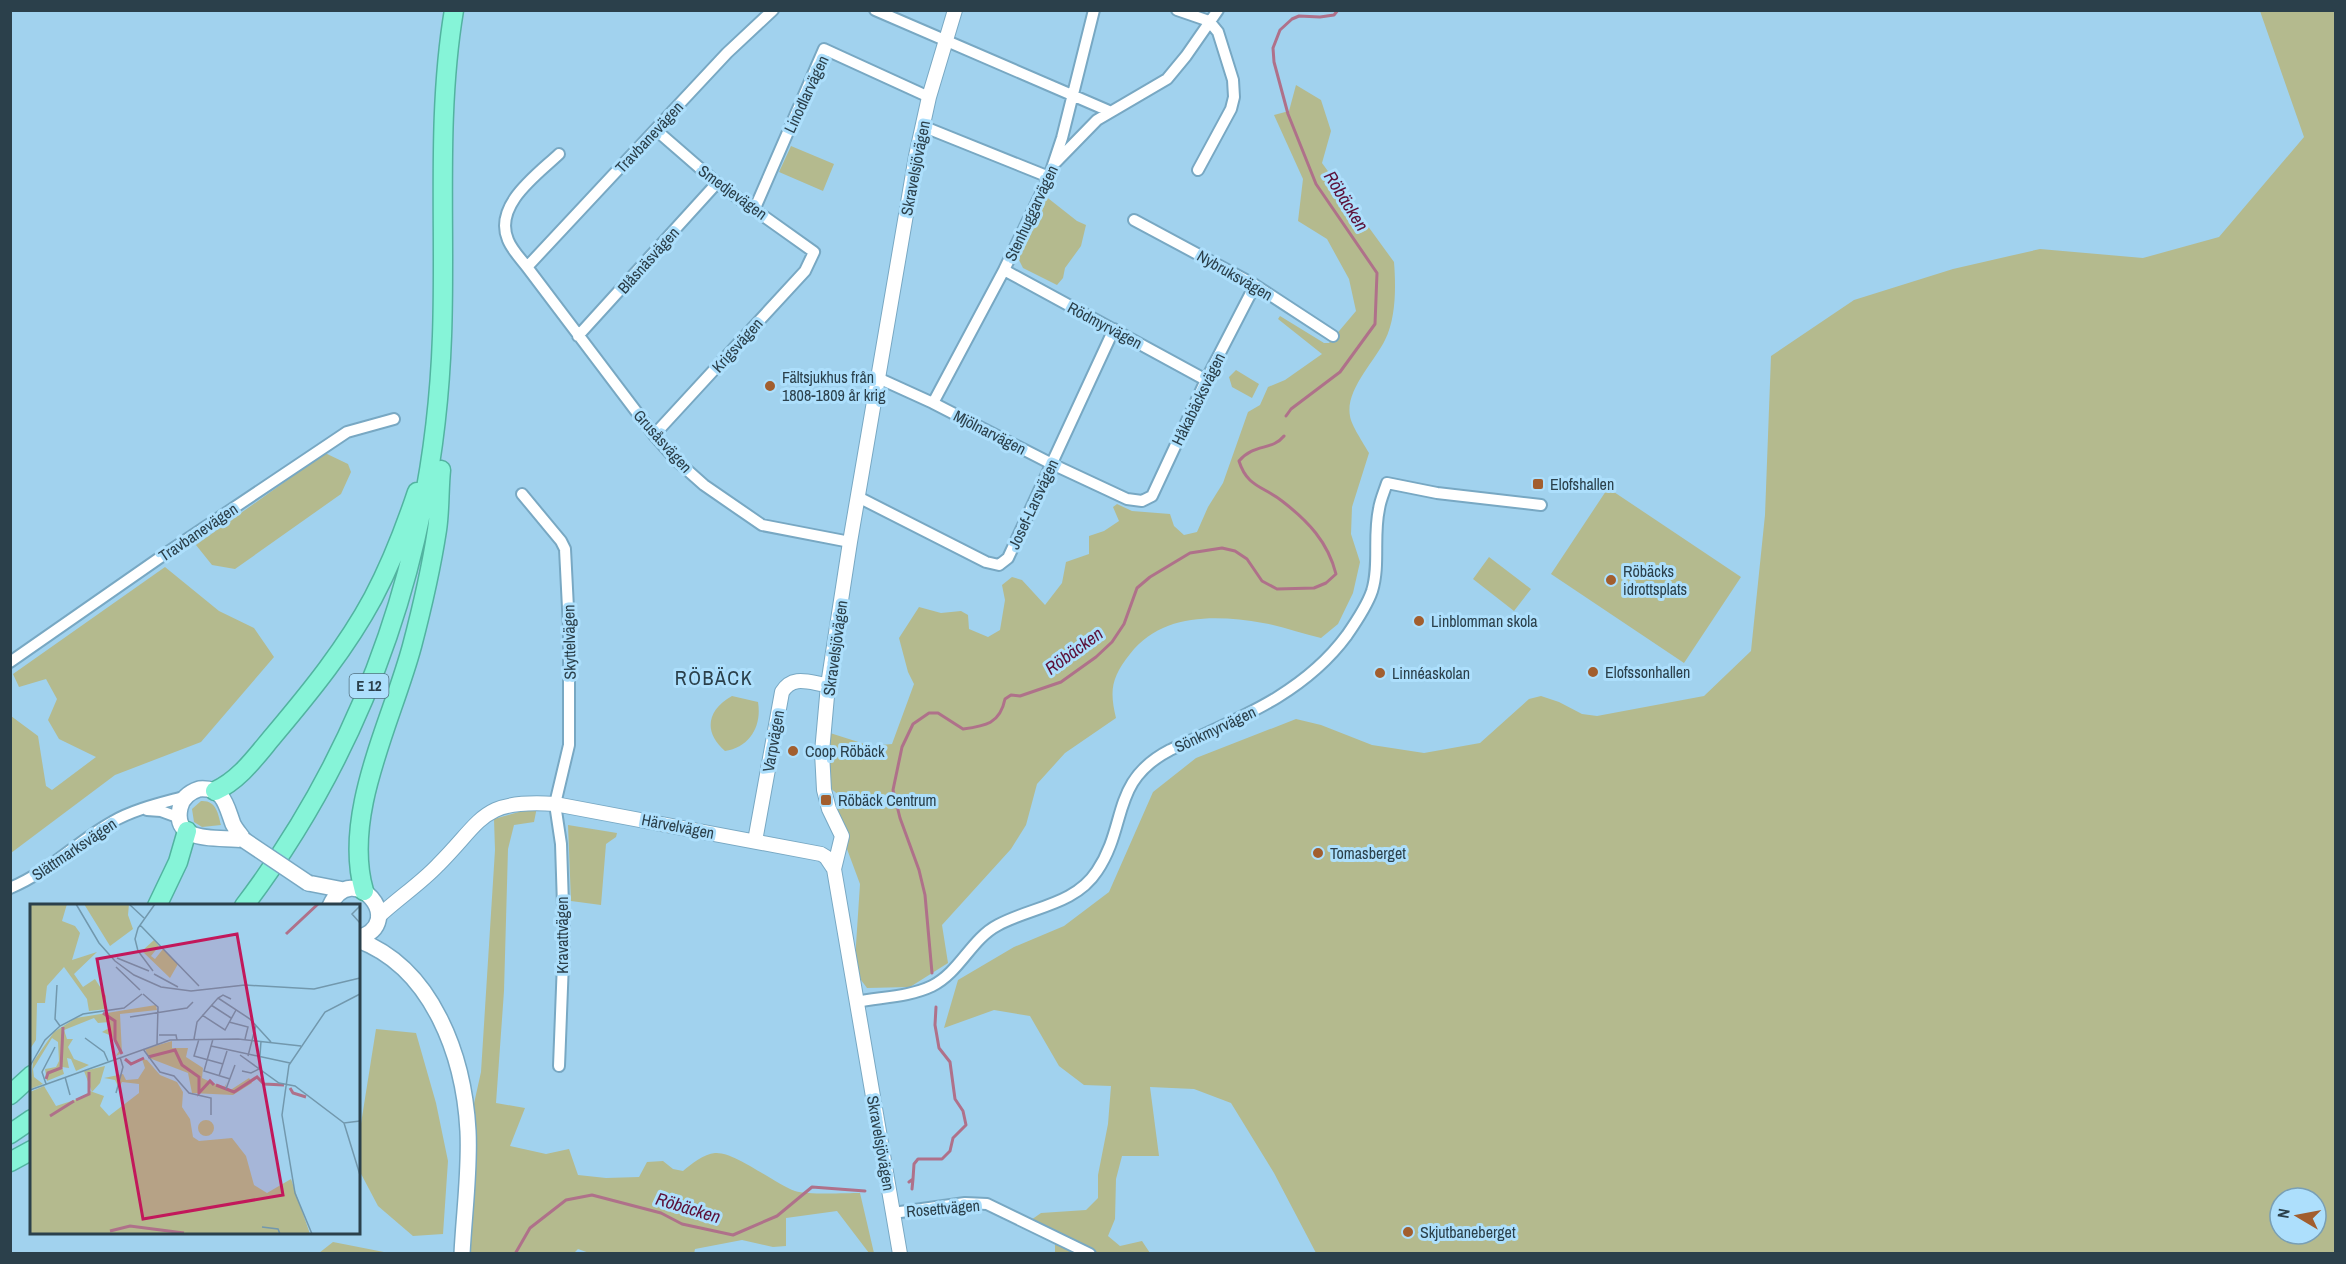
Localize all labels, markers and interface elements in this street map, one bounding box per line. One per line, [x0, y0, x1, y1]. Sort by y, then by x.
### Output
street label: Linodlarvägen [778, 52, 834, 136]
street label: Travbanevägen [610, 96, 688, 178]
street label: Skravelsjövägen [895, 119, 935, 217]
street label: Smedjevägen [694, 160, 772, 224]
street label: Stenhuggarvägen [999, 161, 1063, 265]
water label: Röbäcken [1318, 166, 1375, 236]
street label: Blåsnäsvägen [612, 222, 684, 298]
street label: Nybruksvägen [1193, 245, 1277, 305]
street label: Rödmyrvägen [1064, 296, 1146, 354]
street label: Krigsvägen [707, 313, 767, 377]
street label: Håkabäcksvägen [1166, 349, 1230, 449]
place label: Fältsjukhus från 1808-1809 år krig [782, 366, 886, 406]
marker: Fältsjukhus från 1808-1809 år krig [763, 379, 777, 393]
street label: Mjölnarvägen [950, 404, 1030, 460]
street label: Grusåsvägen [629, 405, 697, 477]
street label: Josef-Larsvägen [1003, 455, 1063, 553]
place label: Elofshallen [1550, 473, 1614, 495]
marker: Elofshallen [1531, 477, 1545, 491]
street label: Travbanevägen [154, 498, 242, 566]
place label: Röbäcks idrottsplats [1623, 560, 1687, 600]
marker: Röbäcks idrottsplats [1604, 573, 1618, 587]
street label: Skravelsjövägen [817, 599, 853, 697]
street label: Skyttelvägen [557, 604, 581, 680]
place label: Linblomman skola [1431, 610, 1538, 632]
marker: Linblomman skola [1412, 614, 1426, 628]
water label: Röbäcken [1039, 621, 1108, 680]
place label: Elofssonhallen [1605, 661, 1690, 683]
place label: Linnéaskolan [1392, 662, 1470, 684]
district label: RÖBÄCK [675, 664, 753, 691]
marker: Elofssonhallen [1586, 665, 1600, 679]
marker: Linnéaskolan [1373, 666, 1387, 680]
road number: E 12 [350, 674, 388, 698]
street label: Sönkmyrvägen [1171, 701, 1259, 757]
street label: Varpvägen [757, 708, 789, 774]
place label: Coop Röbäck [805, 740, 885, 762]
marker: Coop Röbäck [786, 744, 800, 758]
place label: Röbäck Centrum [838, 789, 936, 811]
marker: Röbäck Centrum [819, 793, 833, 807]
street label: Härvelvägen [640, 808, 716, 844]
street label: Slättmarksvägen [27, 813, 121, 885]
place label: Tomasberget [1330, 842, 1406, 864]
marker: Tomasberget [1311, 846, 1325, 860]
street label: Kravattvägen [551, 896, 573, 974]
inset map [30, 904, 360, 1234]
street label: Skravelsjövägen [862, 1094, 900, 1192]
water label: Röbäcken [653, 1186, 724, 1229]
north arrow [2268, 1186, 2328, 1246]
street label: Rosettvägen [905, 1194, 981, 1222]
text: N [2272, 1207, 2295, 1220]
place label: Skjutbaneberget [1420, 1221, 1516, 1243]
marker: Skjutbaneberget [1401, 1225, 1415, 1239]

